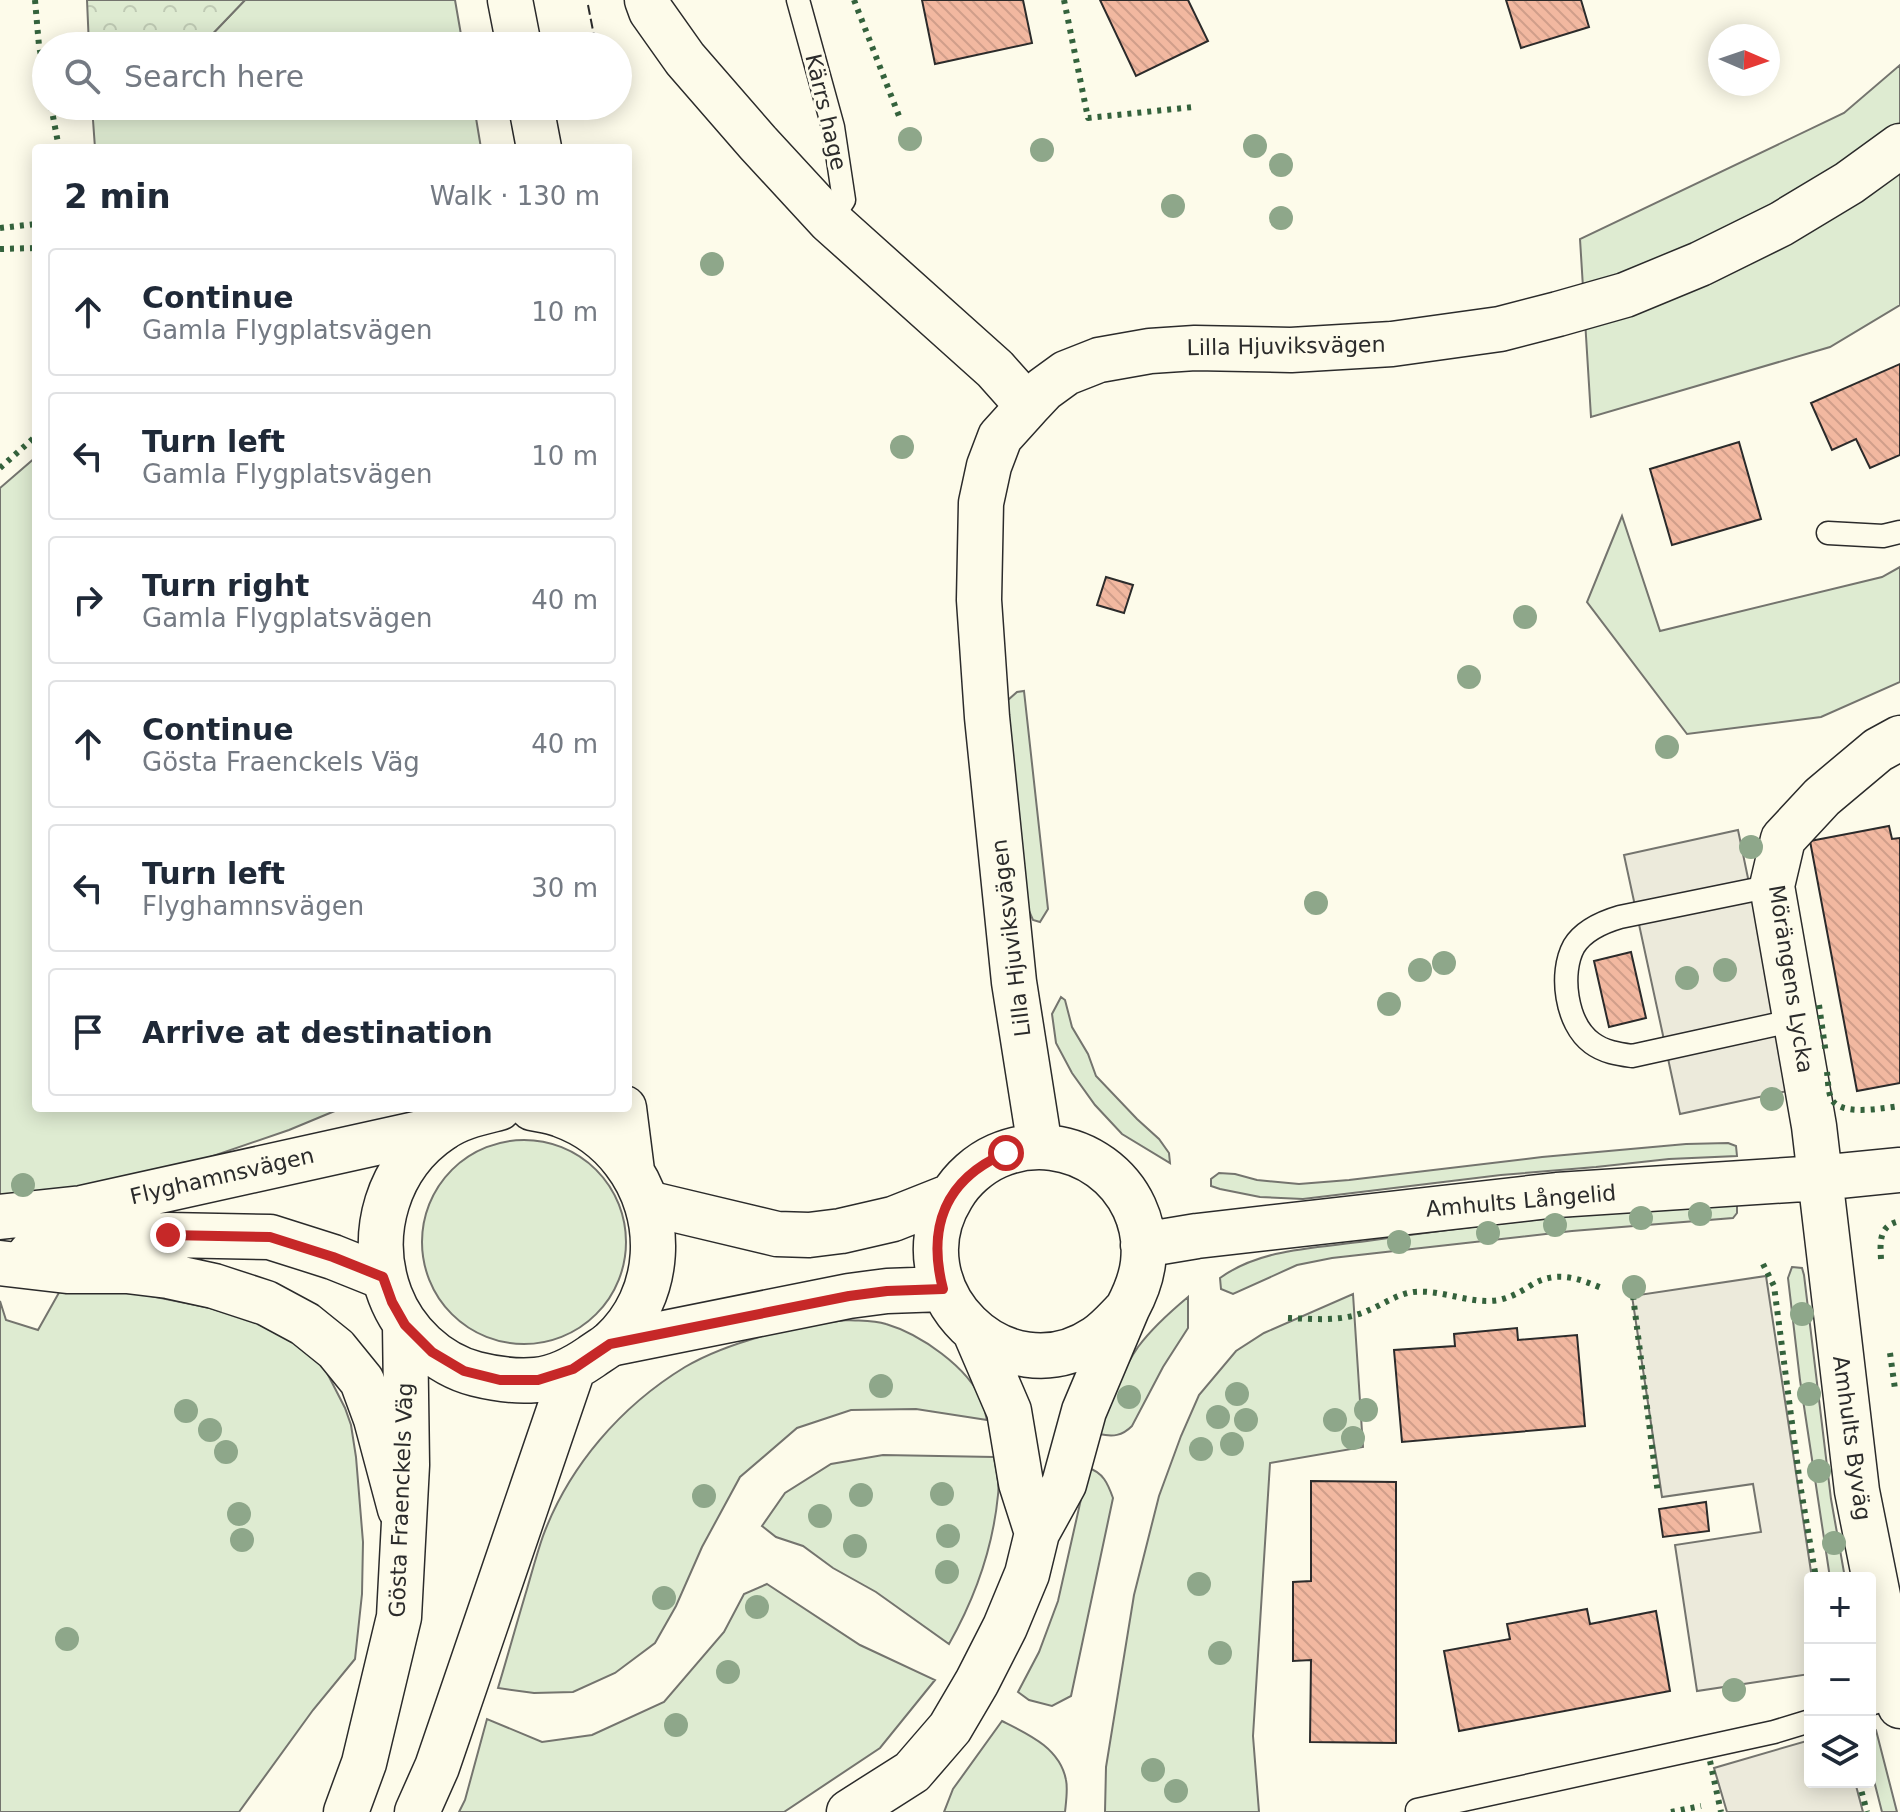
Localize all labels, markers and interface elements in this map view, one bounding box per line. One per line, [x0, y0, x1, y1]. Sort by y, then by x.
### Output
north arrow [1708, 24, 1780, 96]
search box [32, 32, 632, 120]
street label: Kärrs hage [800, 51, 852, 173]
icon: search [60, 54, 104, 98]
text: Search here [124, 59, 304, 94]
text: 2 min [64, 176, 171, 216]
text: Walk · 130 m [430, 181, 600, 211]
text: Continue [142, 280, 294, 315]
icon: ahead [66, 290, 110, 334]
text: 10 m [531, 297, 598, 327]
text: Gamla Flygplatsvägen [142, 315, 433, 345]
street label: Lilla Hjuviksvägen [1186, 332, 1386, 360]
text: Turn left [142, 424, 285, 459]
icon: left [66, 434, 110, 478]
text: 10 m [531, 441, 598, 471]
text: Gamla Flygplatsvägen [142, 459, 433, 489]
text: Turn right [142, 568, 309, 603]
icon: right [66, 578, 110, 622]
text: 40 m [531, 585, 598, 615]
text: Gamla Flygplatsvägen [142, 603, 433, 633]
text: Continue [142, 712, 294, 747]
icon: ahead [66, 722, 110, 766]
text: 40 m [531, 729, 598, 759]
text: Gösta Fraenckels Väg [142, 747, 420, 777]
street label: Lilla Hjuviksvägen [986, 838, 1036, 1038]
text: Turn left [142, 856, 285, 891]
icon: left [66, 866, 110, 910]
text: 30 m [531, 873, 598, 903]
street label: Mörängens Lycka [1764, 883, 1818, 1075]
text: Flyghamnsvägen [142, 891, 364, 921]
icon: arrive [66, 1010, 110, 1054]
text: Arrive at destination [142, 1015, 493, 1050]
route start [988, 1135, 1024, 1171]
street label: Flyghamnsvägen [128, 1143, 316, 1209]
street label: Amhults Långelid [1425, 1180, 1617, 1222]
route end [150, 1217, 186, 1253]
street label: Amhults Byväg [1828, 1354, 1876, 1522]
street label: Gösta Fraenckels Väg [384, 1382, 418, 1618]
map controls [1804, 1572, 1876, 1788]
button: + [1804, 1572, 1876, 1644]
button: − [1804, 1644, 1876, 1716]
button: layers [1804, 1716, 1876, 1788]

